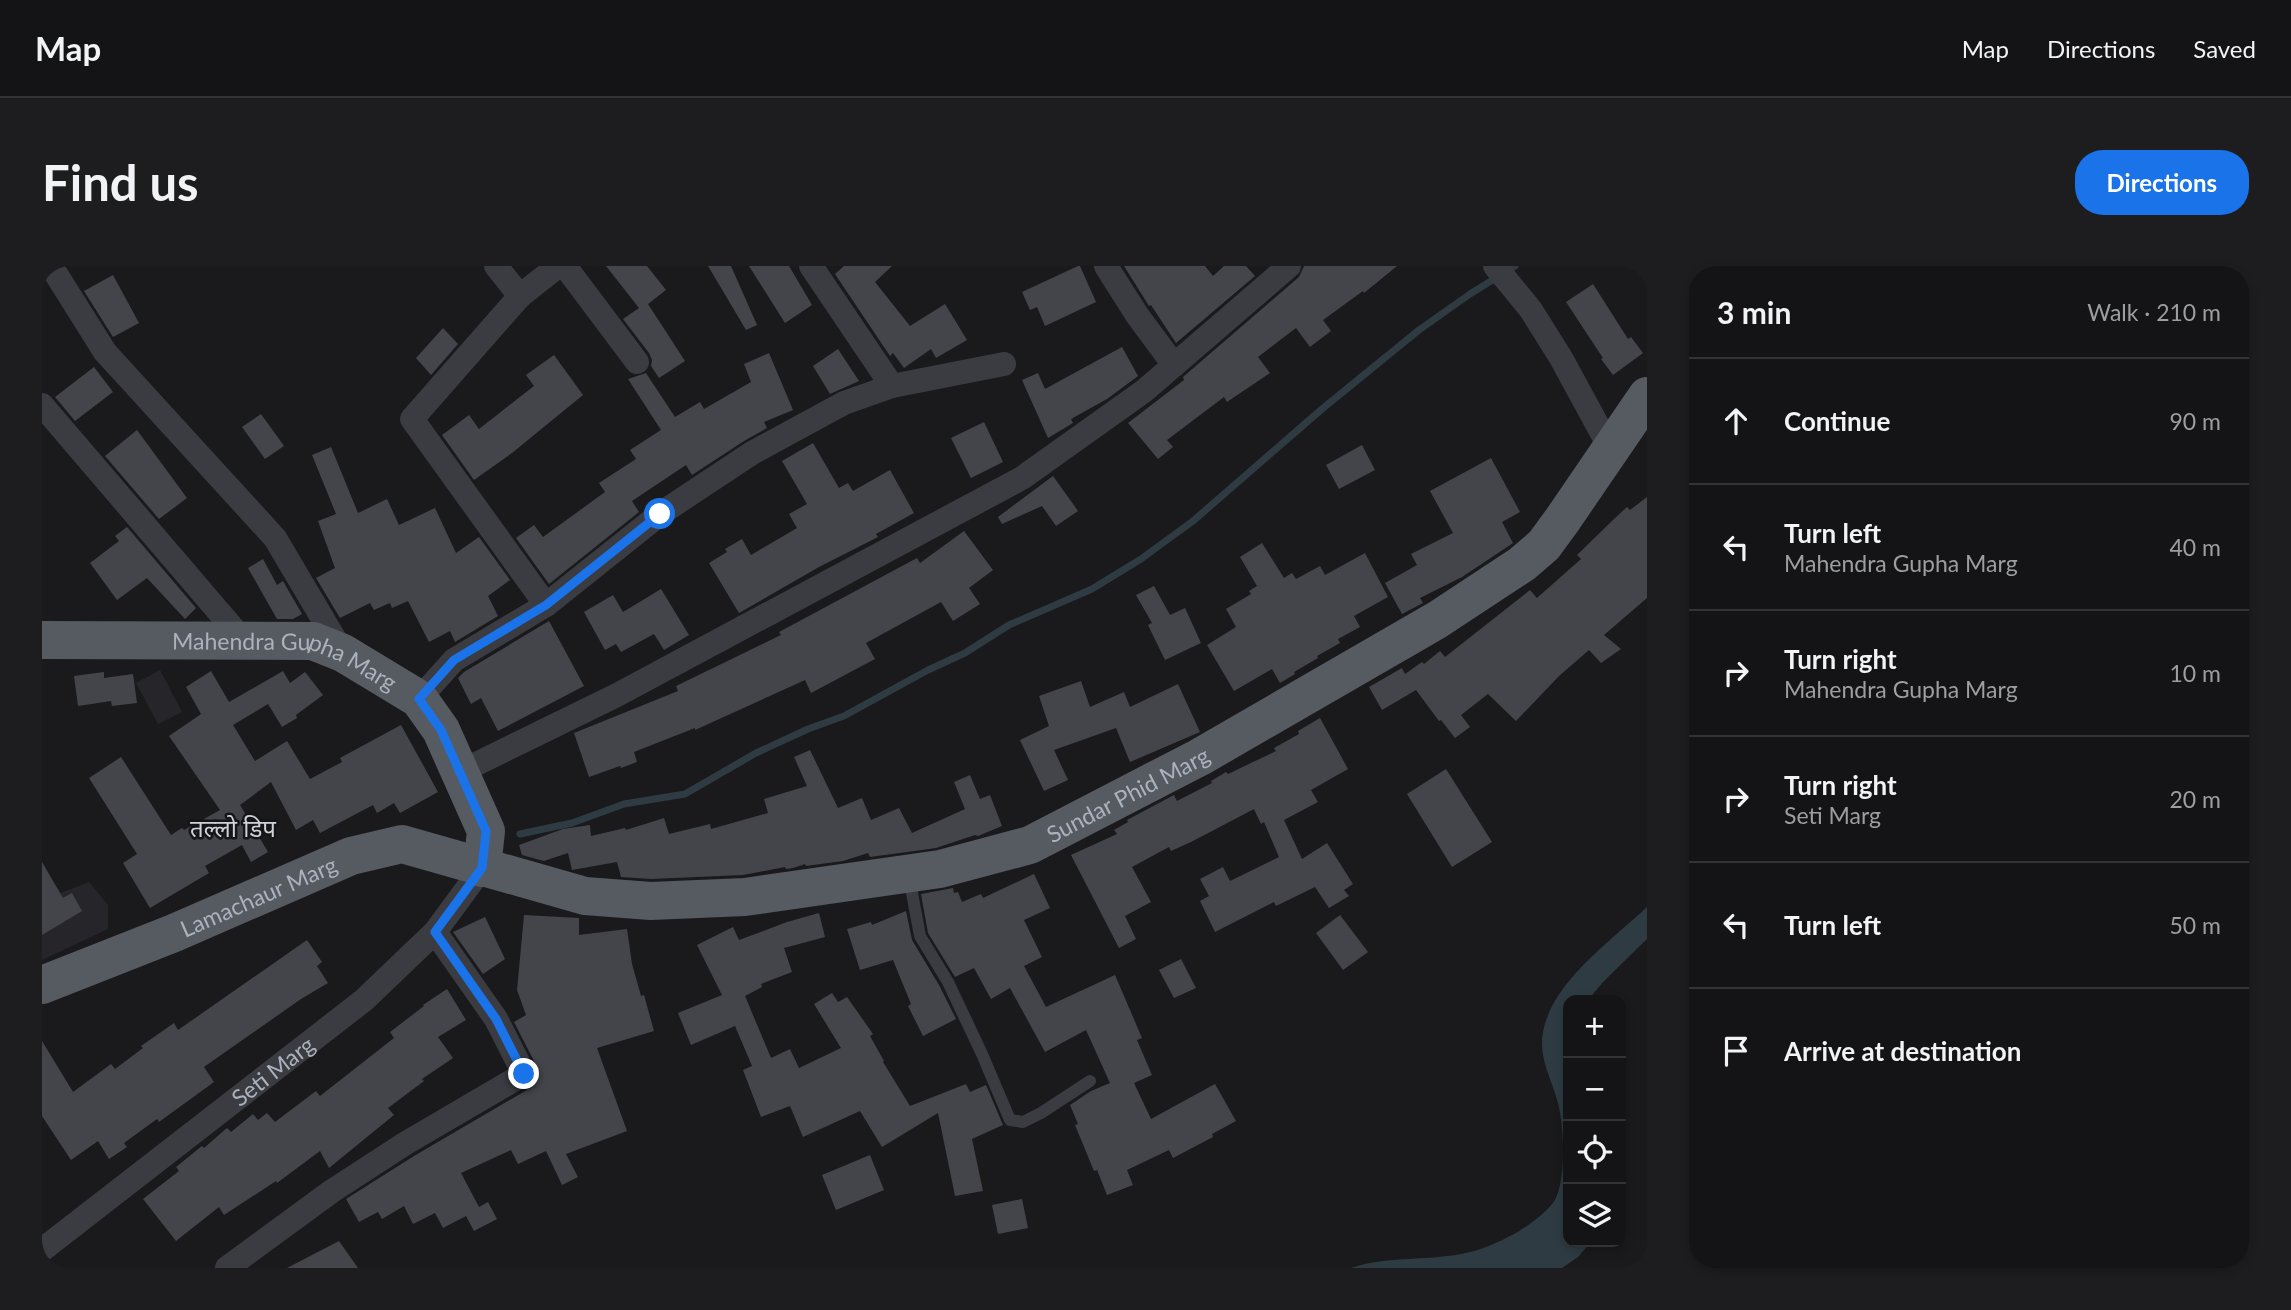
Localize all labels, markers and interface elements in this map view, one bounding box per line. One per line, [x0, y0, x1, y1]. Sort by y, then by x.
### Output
text: Map [35, 28, 101, 68]
text: Map [1962, 34, 2009, 63]
text: Directions [2047, 34, 2155, 63]
text: Saved [2193, 34, 2256, 63]
button: Directions [2075, 150, 2249, 215]
text: Find us [42, 153, 199, 211]
text: 3 min [1717, 294, 1791, 330]
text: Walk · 210 m [2087, 298, 2221, 326]
icon: ahead [1717, 402, 1755, 440]
text: Continue [1784, 405, 1890, 437]
text: 90 m [2170, 407, 2221, 435]
route start [644, 498, 675, 529]
text: Turn left [1784, 517, 1881, 549]
icon: left [1717, 528, 1755, 566]
text: 40 m [2170, 533, 2221, 561]
text: Mahendra Gupha Marg [1784, 549, 2018, 577]
street label: Mahendra Gupha Marg [172, 626, 402, 696]
text: Turn right [1784, 643, 1897, 675]
icon: right [1717, 654, 1755, 692]
text: 10 m [2170, 659, 2221, 687]
text: Mahendra Gupha Marg [1784, 675, 2018, 703]
street label: Sundar Phid Marg [1042, 741, 1214, 848]
text: Turn right [1784, 769, 1897, 801]
icon: right [1717, 780, 1755, 818]
text: 20 m [2170, 785, 2221, 813]
text: Seti Marg [1784, 801, 1881, 829]
district label: तल्लो डिप [190, 813, 276, 842]
street label: Lamachaur Marg [176, 850, 341, 943]
icon: left [1717, 906, 1755, 944]
text: Turn left [1784, 909, 1881, 941]
text: 50 m [2170, 911, 2221, 939]
map controls [1563, 995, 1626, 1247]
button: + [1563, 995, 1626, 1058]
street label: Seti Marg [226, 1030, 320, 1112]
icon: arrive [1717, 1032, 1755, 1070]
text: Arrive at destination [1784, 1035, 2021, 1067]
route end [508, 1058, 539, 1089]
button: − [1563, 1058, 1626, 1121]
button: locate [1563, 1121, 1626, 1184]
button: layers [1563, 1184, 1626, 1247]

